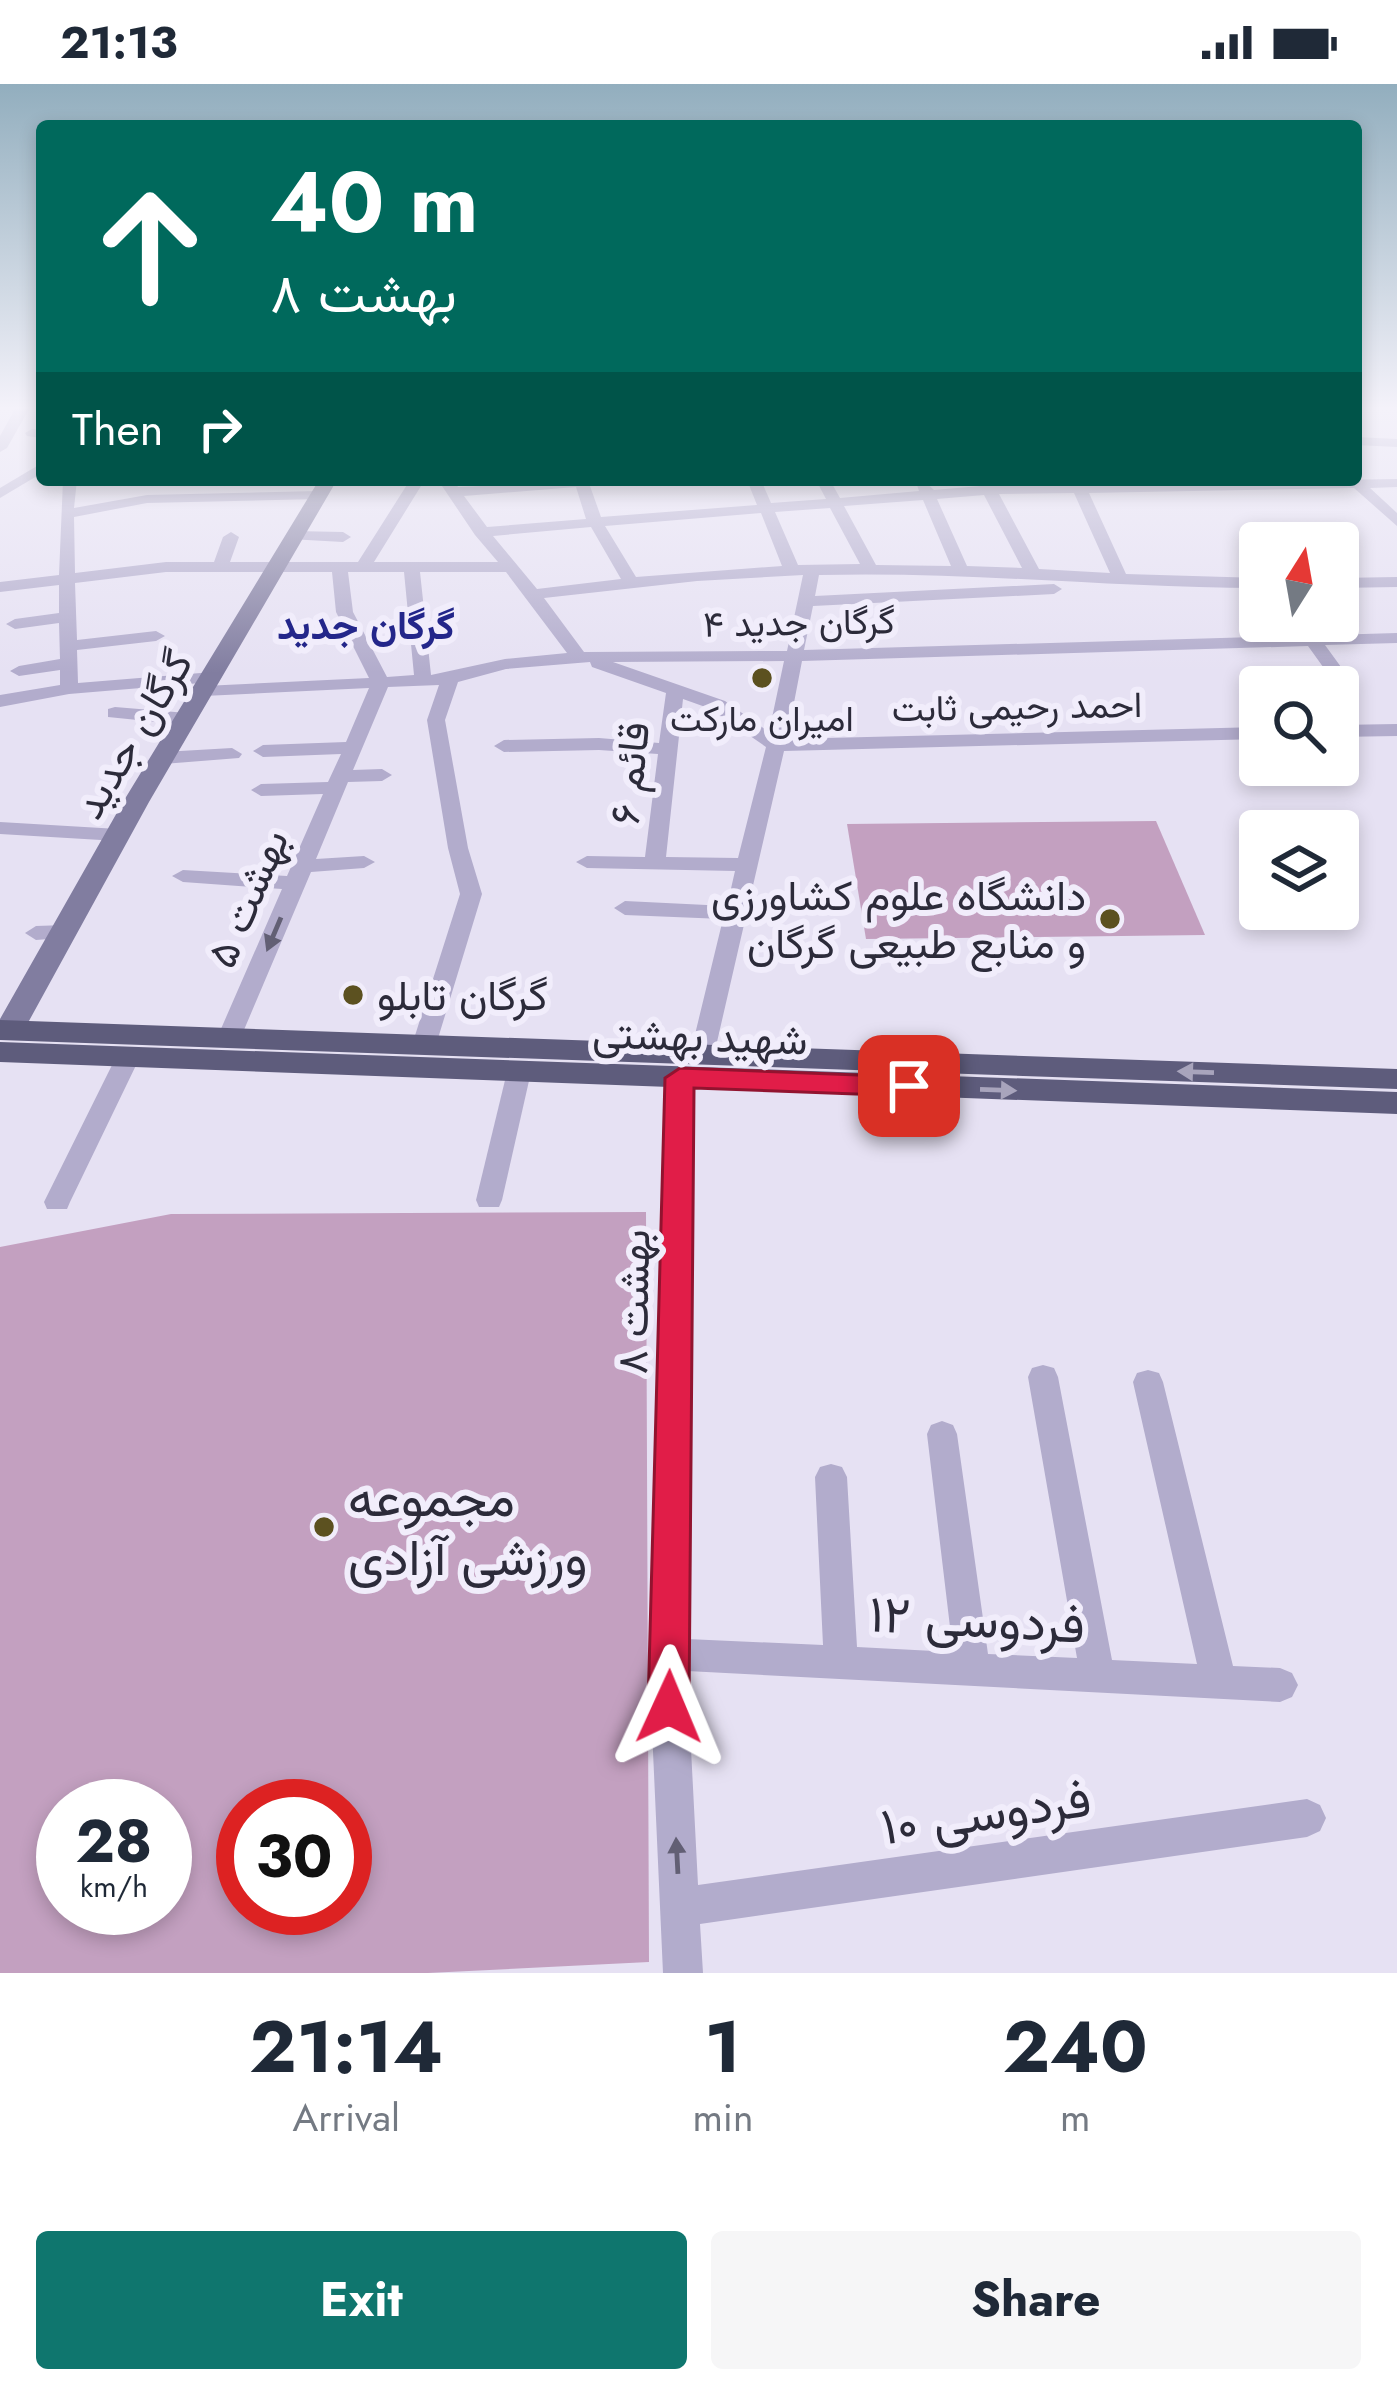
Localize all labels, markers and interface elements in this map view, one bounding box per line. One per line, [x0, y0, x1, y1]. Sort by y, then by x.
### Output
text: 21:13 [60, 10, 178, 75]
text: 40 m [270, 142, 478, 264]
icon: ahead [72, 168, 228, 324]
text: ۸ بهشت [270, 254, 457, 332]
icon: right [187, 396, 253, 462]
text: Then [72, 397, 163, 462]
north arrow [1239, 522, 1359, 642]
map controls [1239, 522, 1359, 930]
street label: گرگان جدید ۴ [703, 594, 895, 650]
district label: گرگان جدید [277, 597, 455, 654]
street label: گرگان جدید [59, 638, 208, 830]
marker: امیران مارکت [749, 665, 775, 691]
button: search [1239, 666, 1359, 786]
street label: احمد رحیمی ثابت [891, 678, 1143, 734]
place label: امیران مارکت [670, 692, 854, 744]
street label: قائم ۶ [594, 719, 665, 827]
button: layers [1239, 810, 1359, 930]
street label: بهشت ۵ [191, 819, 304, 977]
place label: دانشگاه علوم کشاورزی و منابع طبیعی گرگان [711, 865, 1086, 974]
marker: دانشگاه علوم کشاورزی و منابع طبیعی گرگان [1097, 906, 1123, 932]
one-way arrow [263, 917, 283, 952]
place label: گرگان تابلو [377, 965, 548, 1026]
marker: گرگان تابلو [340, 982, 366, 1008]
street label: شهید بهشتی [591, 1002, 809, 1071]
pin [858, 1035, 960, 1137]
icon: arrive [876, 1053, 942, 1119]
one-way arrow [1176, 1062, 1214, 1081]
one-way arrow [980, 1081, 1018, 1100]
street label: ۸ بهشت [602, 1229, 665, 1375]
place label: مجموعه ورزشی آزادی [348, 1461, 587, 1594]
marker: مجموعه ورزشی آزادی [311, 1514, 337, 1540]
street label: ۱۲ فردوسی [867, 1576, 1087, 1662]
position arrow [606, 1644, 732, 1770]
street label: ۱۰ فردوسی [876, 1761, 1096, 1863]
speed limit sign: 30 [216, 1779, 372, 1935]
text: 28 [76, 1798, 152, 1885]
one-way arrow [667, 1837, 686, 1874]
text: km/h [80, 1865, 148, 1908]
text: 21:14 [249, 1995, 443, 2099]
text: 1 [705, 1995, 741, 2099]
text: 240 [1003, 1995, 1148, 2099]
text: Arrival [292, 2089, 400, 2146]
text: min [692, 2089, 753, 2146]
text: m [1060, 2089, 1090, 2146]
button: Exit [36, 2231, 687, 2369]
button: Share [711, 2231, 1361, 2369]

